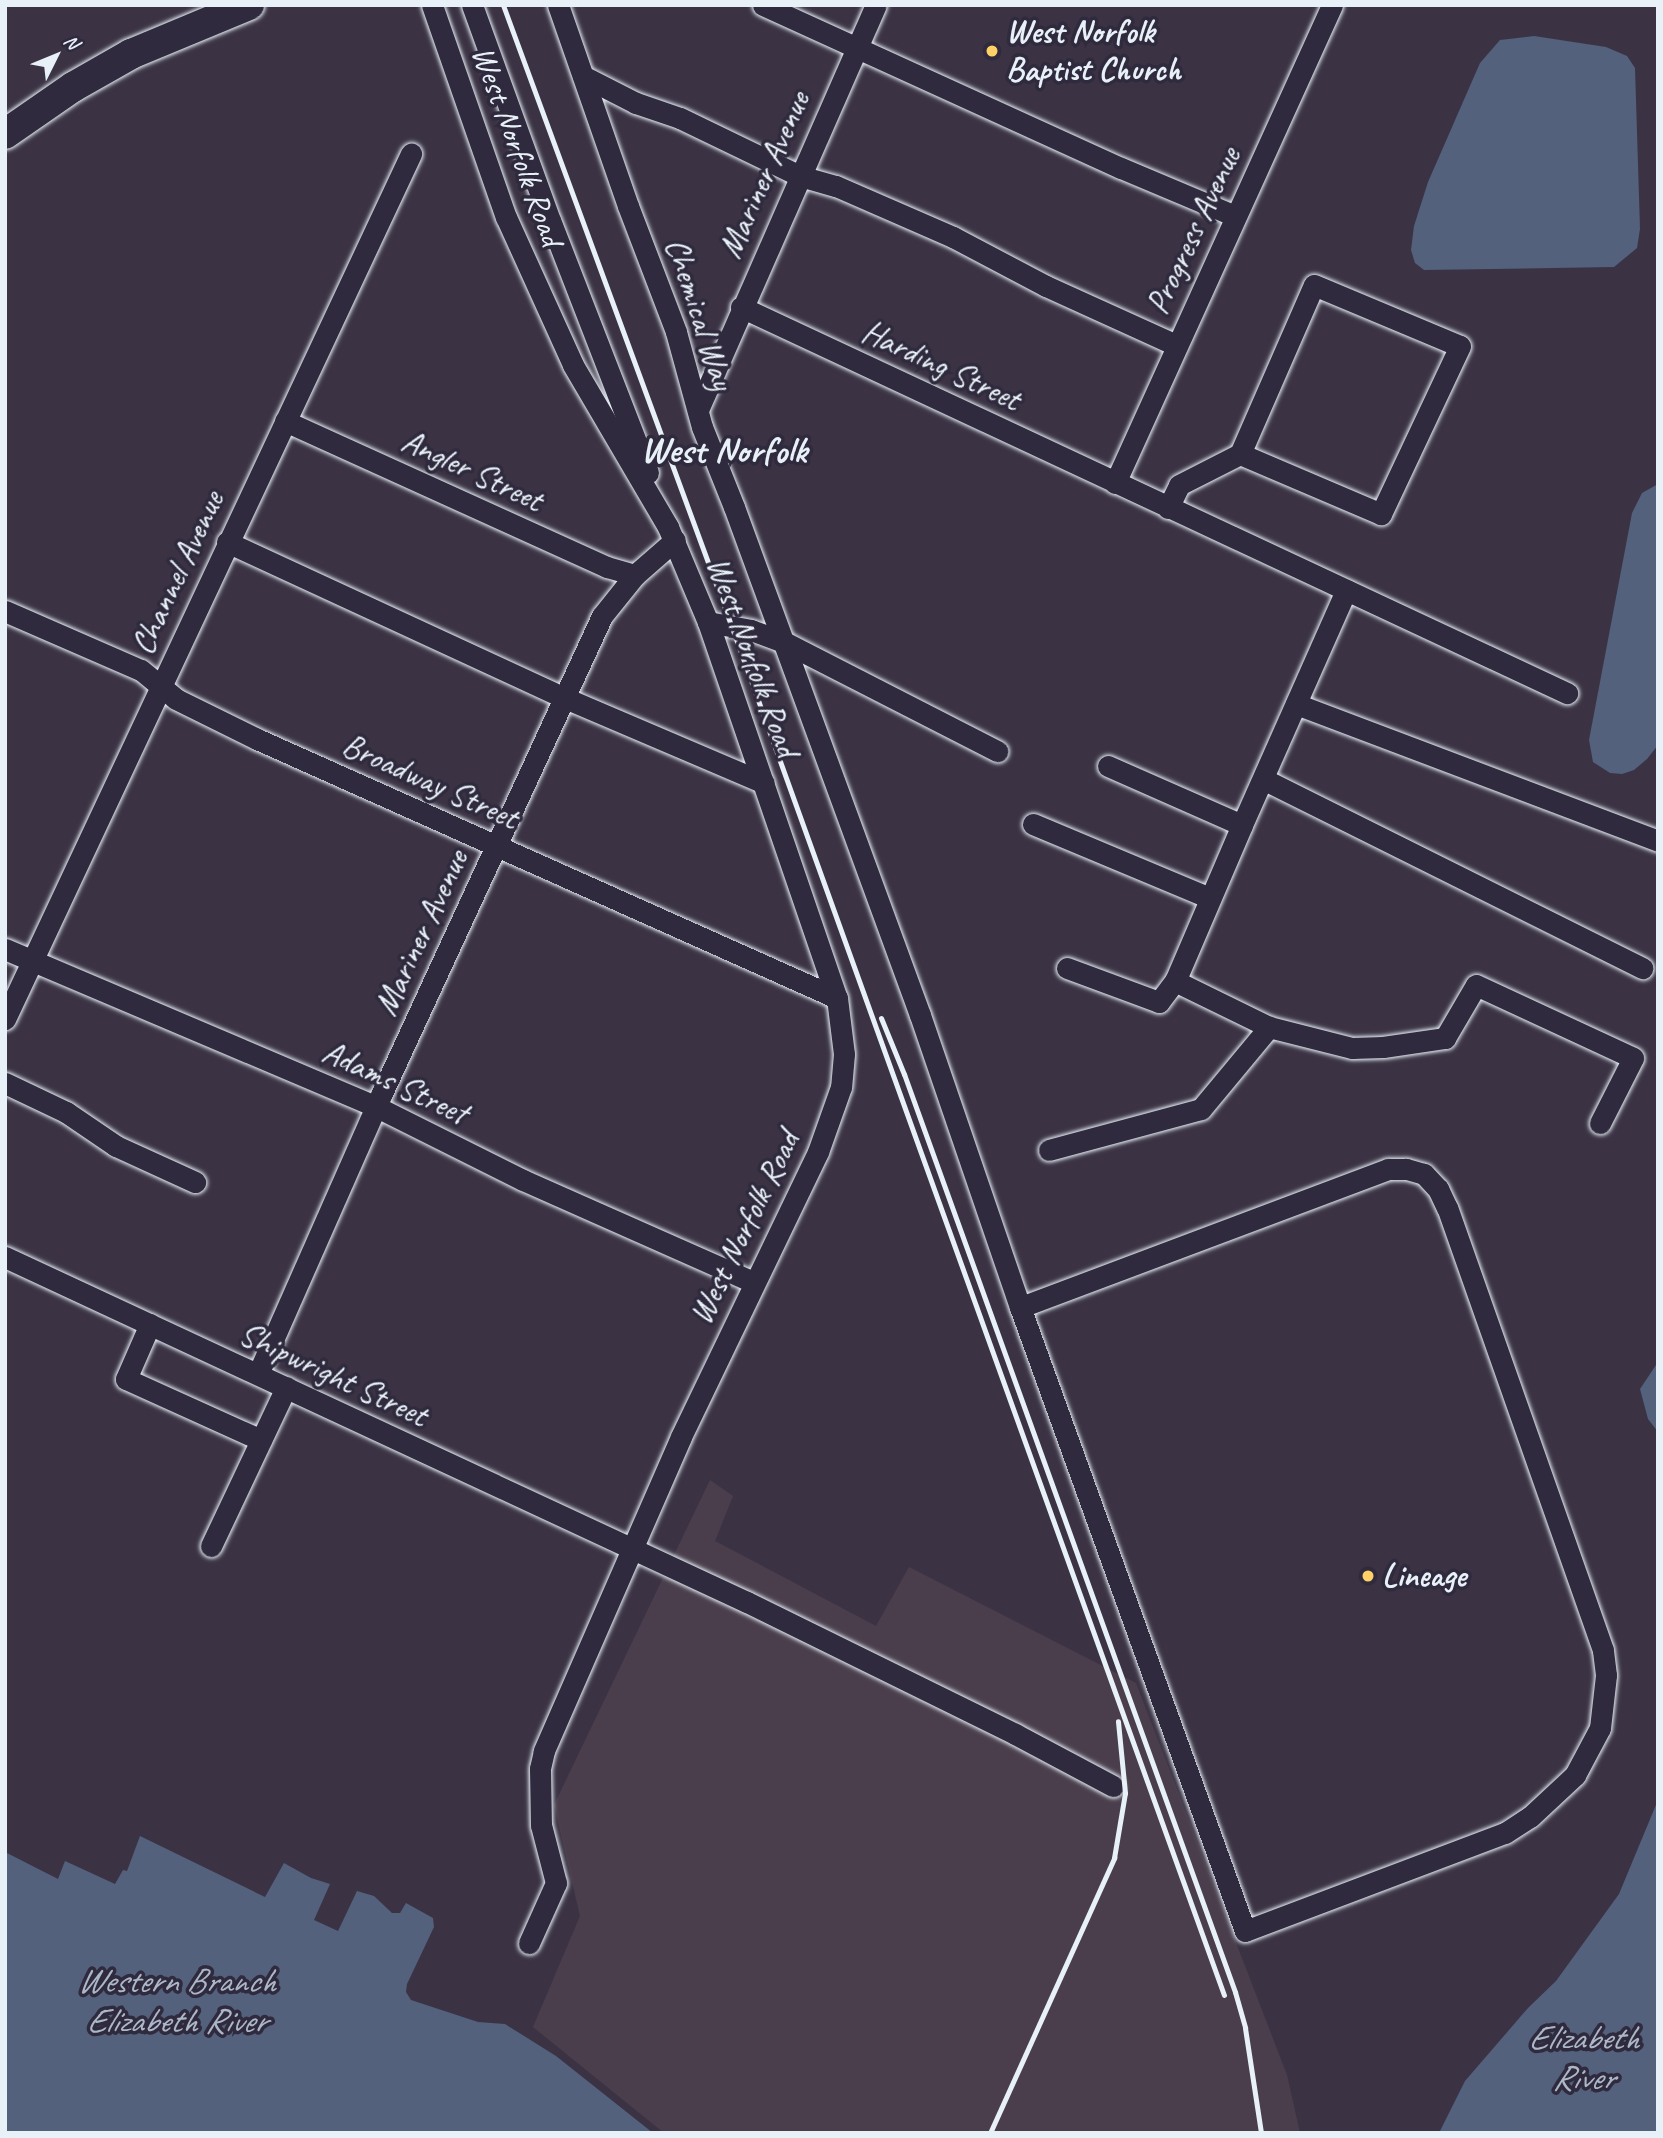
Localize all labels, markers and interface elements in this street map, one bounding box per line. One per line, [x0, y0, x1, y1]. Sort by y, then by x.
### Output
place label: West Norfolk Baptist Church [1006, 12, 1182, 90]
north arrow [21, 21, 91, 91]
text: N [59, 29, 84, 54]
street label: West Norfolk Road [462, 40, 572, 252]
marker: West Norfolk Baptist Church [984, 43, 1000, 59]
street label: Mariner Avenue [711, 86, 819, 264]
street label: Progress Avenue [1138, 141, 1250, 321]
street label: Chemical Way [656, 234, 742, 394]
street label: Harding Street [855, 312, 1027, 420]
street label: Angler Street [395, 421, 549, 521]
district label: West Norfolk [640, 428, 808, 472]
street label: Channel Avenue [123, 485, 233, 661]
street label: West Norfolk Road [697, 551, 807, 763]
street label: Broadway Street [336, 726, 524, 838]
street label: Mariner Avenue [367, 844, 477, 1022]
street label: Adams Street [316, 1032, 474, 1134]
street label: West Norfolk Road [681, 1125, 809, 1331]
street label: Shipwright Street [233, 1314, 433, 1436]
place label: Lineage [1382, 1556, 1466, 1596]
marker: Lineage [1360, 1568, 1376, 1584]
water label: Western Branch Elizabeth River [76, 1960, 276, 2042]
water label: Elizabeth River [1528, 2017, 1638, 2099]

